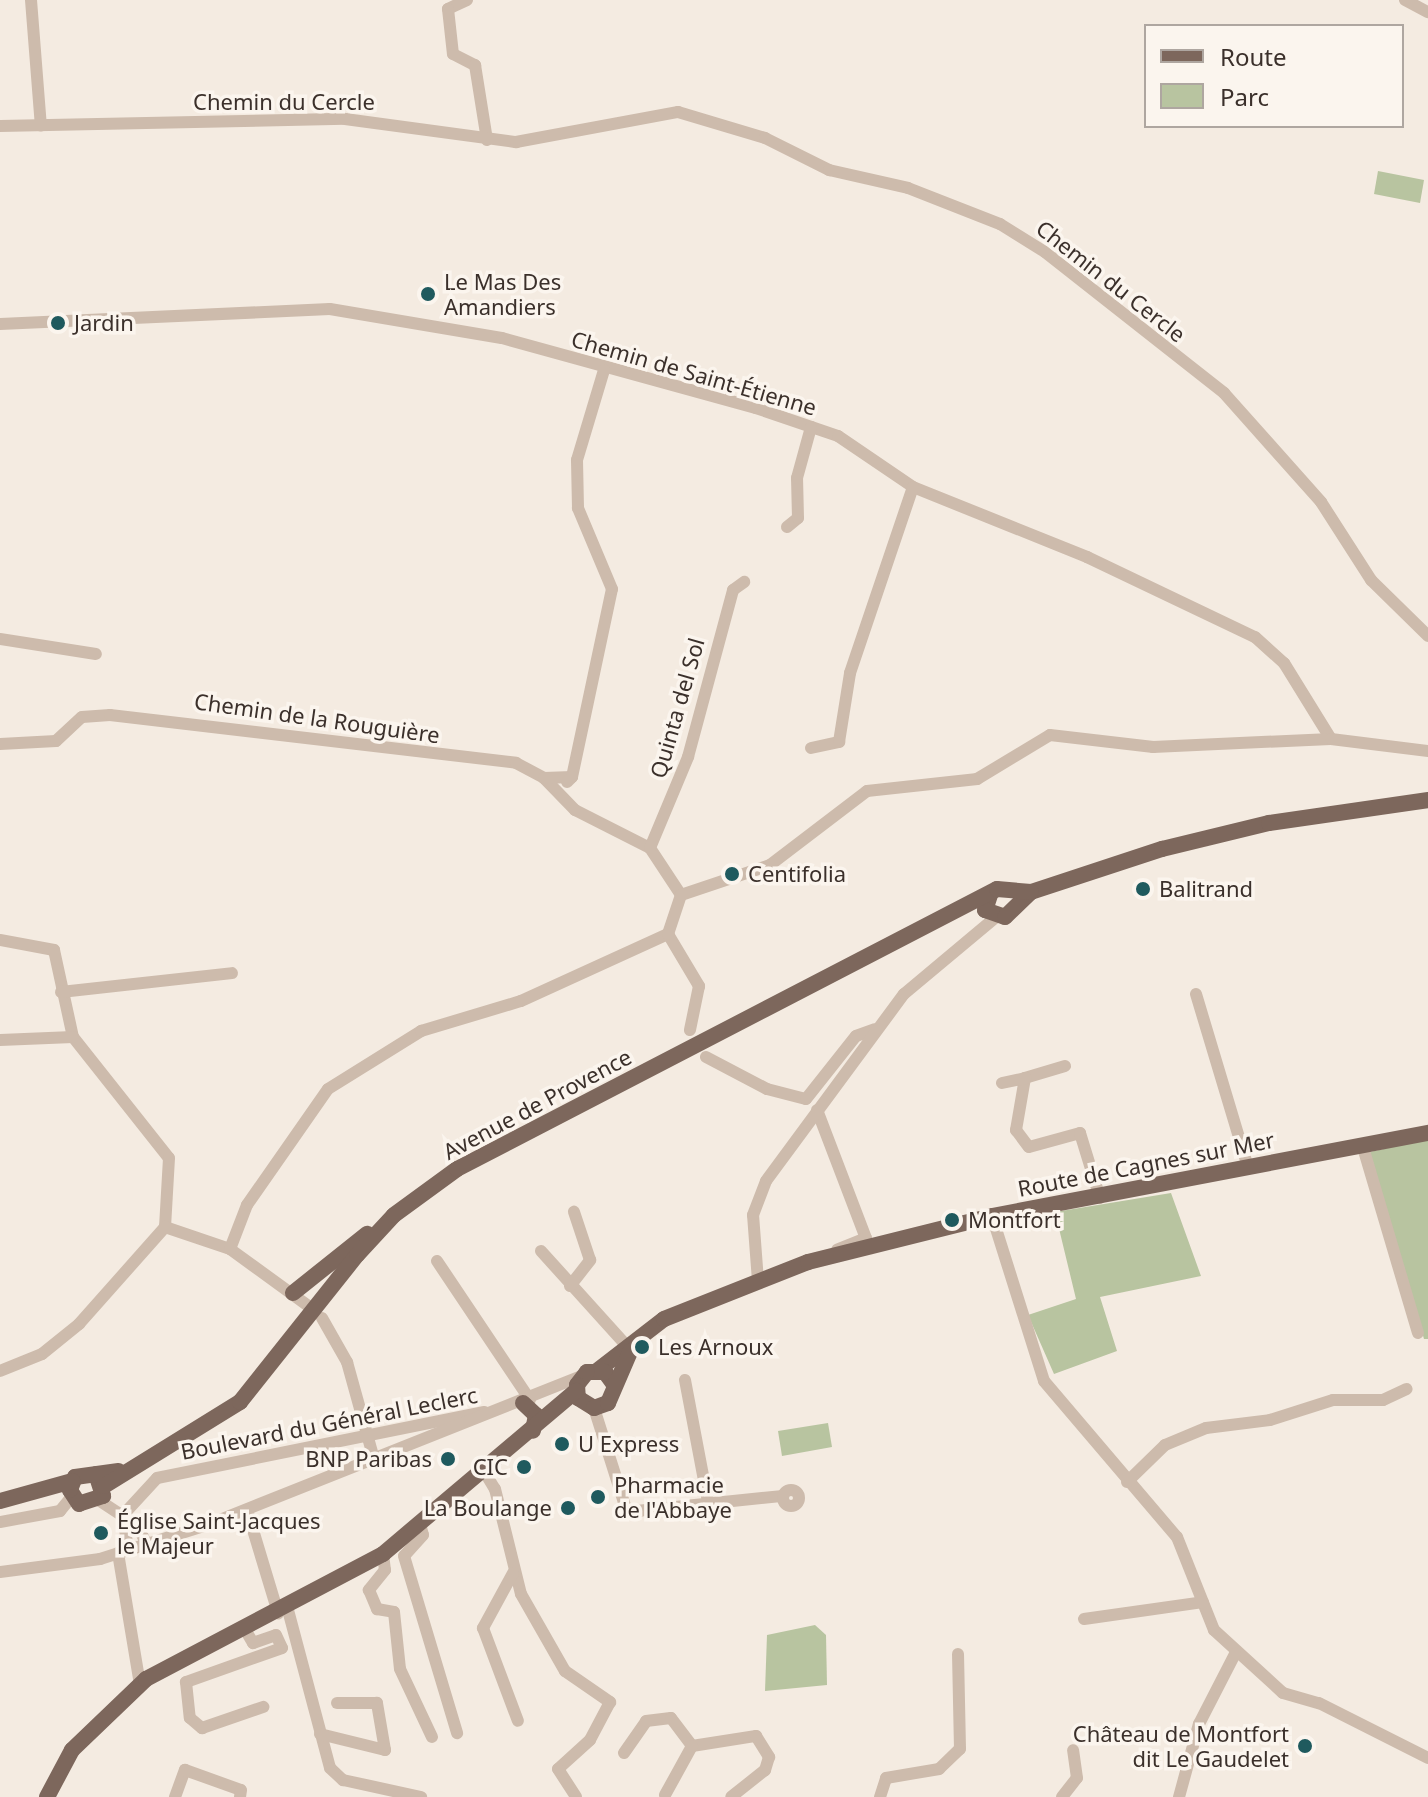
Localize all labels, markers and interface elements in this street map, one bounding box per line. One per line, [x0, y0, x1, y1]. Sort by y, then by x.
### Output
legend [1144, 24, 1404, 128]
text: Route [1220, 40, 1286, 73]
text: Parc [1220, 80, 1269, 113]
street label: Chemin du Cercle [193, 89, 375, 115]
street label: Chemin du Cercle [1031, 215, 1191, 347]
place label: Le Mas Des Amandiers [444, 268, 561, 320]
marker: Le Mas Des Amandiers [419, 285, 437, 303]
place label: Jardin [74, 310, 134, 336]
marker: Jardin [49, 314, 67, 332]
street label: Chemin de Saint-Étienne [568, 325, 820, 421]
street label: Quinta del Sol [644, 635, 710, 781]
street label: Chemin de la Rouguière [193, 688, 441, 748]
place label: Centifolia [748, 861, 846, 887]
marker: Centifolia [723, 865, 741, 883]
place label: Balitrand [1159, 876, 1253, 902]
marker: Balitrand [1134, 880, 1152, 898]
street label: Avenue de Provence [438, 1043, 636, 1165]
street label: Route de Cagnes sur Mer [1016, 1126, 1276, 1202]
place label: Montfort [968, 1207, 1061, 1233]
marker: Montfort [943, 1211, 961, 1229]
place label: Les Arnoux [658, 1334, 773, 1360]
marker: Les Arnoux [633, 1338, 651, 1356]
street label: Boulevard du Général Leclerc [178, 1381, 480, 1465]
place label: U Express [578, 1431, 679, 1457]
marker: U Express [553, 1435, 571, 1453]
place label: BNP Paribas [305, 1446, 432, 1472]
marker: BNP Paribas [439, 1450, 457, 1468]
place label: CIC [473, 1454, 508, 1480]
marker: CIC [515, 1458, 533, 1476]
place label: Pharmacie de l'Abbaye [614, 1471, 732, 1522]
marker: Pharmacie de l'Abbaye [589, 1488, 607, 1506]
place label: La Boulange [424, 1495, 552, 1521]
marker: La Boulange [559, 1499, 577, 1517]
place label: Église Saint-Jacques le Majeur [117, 1507, 320, 1558]
marker: Église Saint-Jacques le Majeur [92, 1524, 110, 1542]
place label: Château de Montfort dit Le Gaudelet [1073, 1720, 1289, 1772]
marker: Château de Montfort dit Le Gaudelet [1296, 1737, 1314, 1755]

